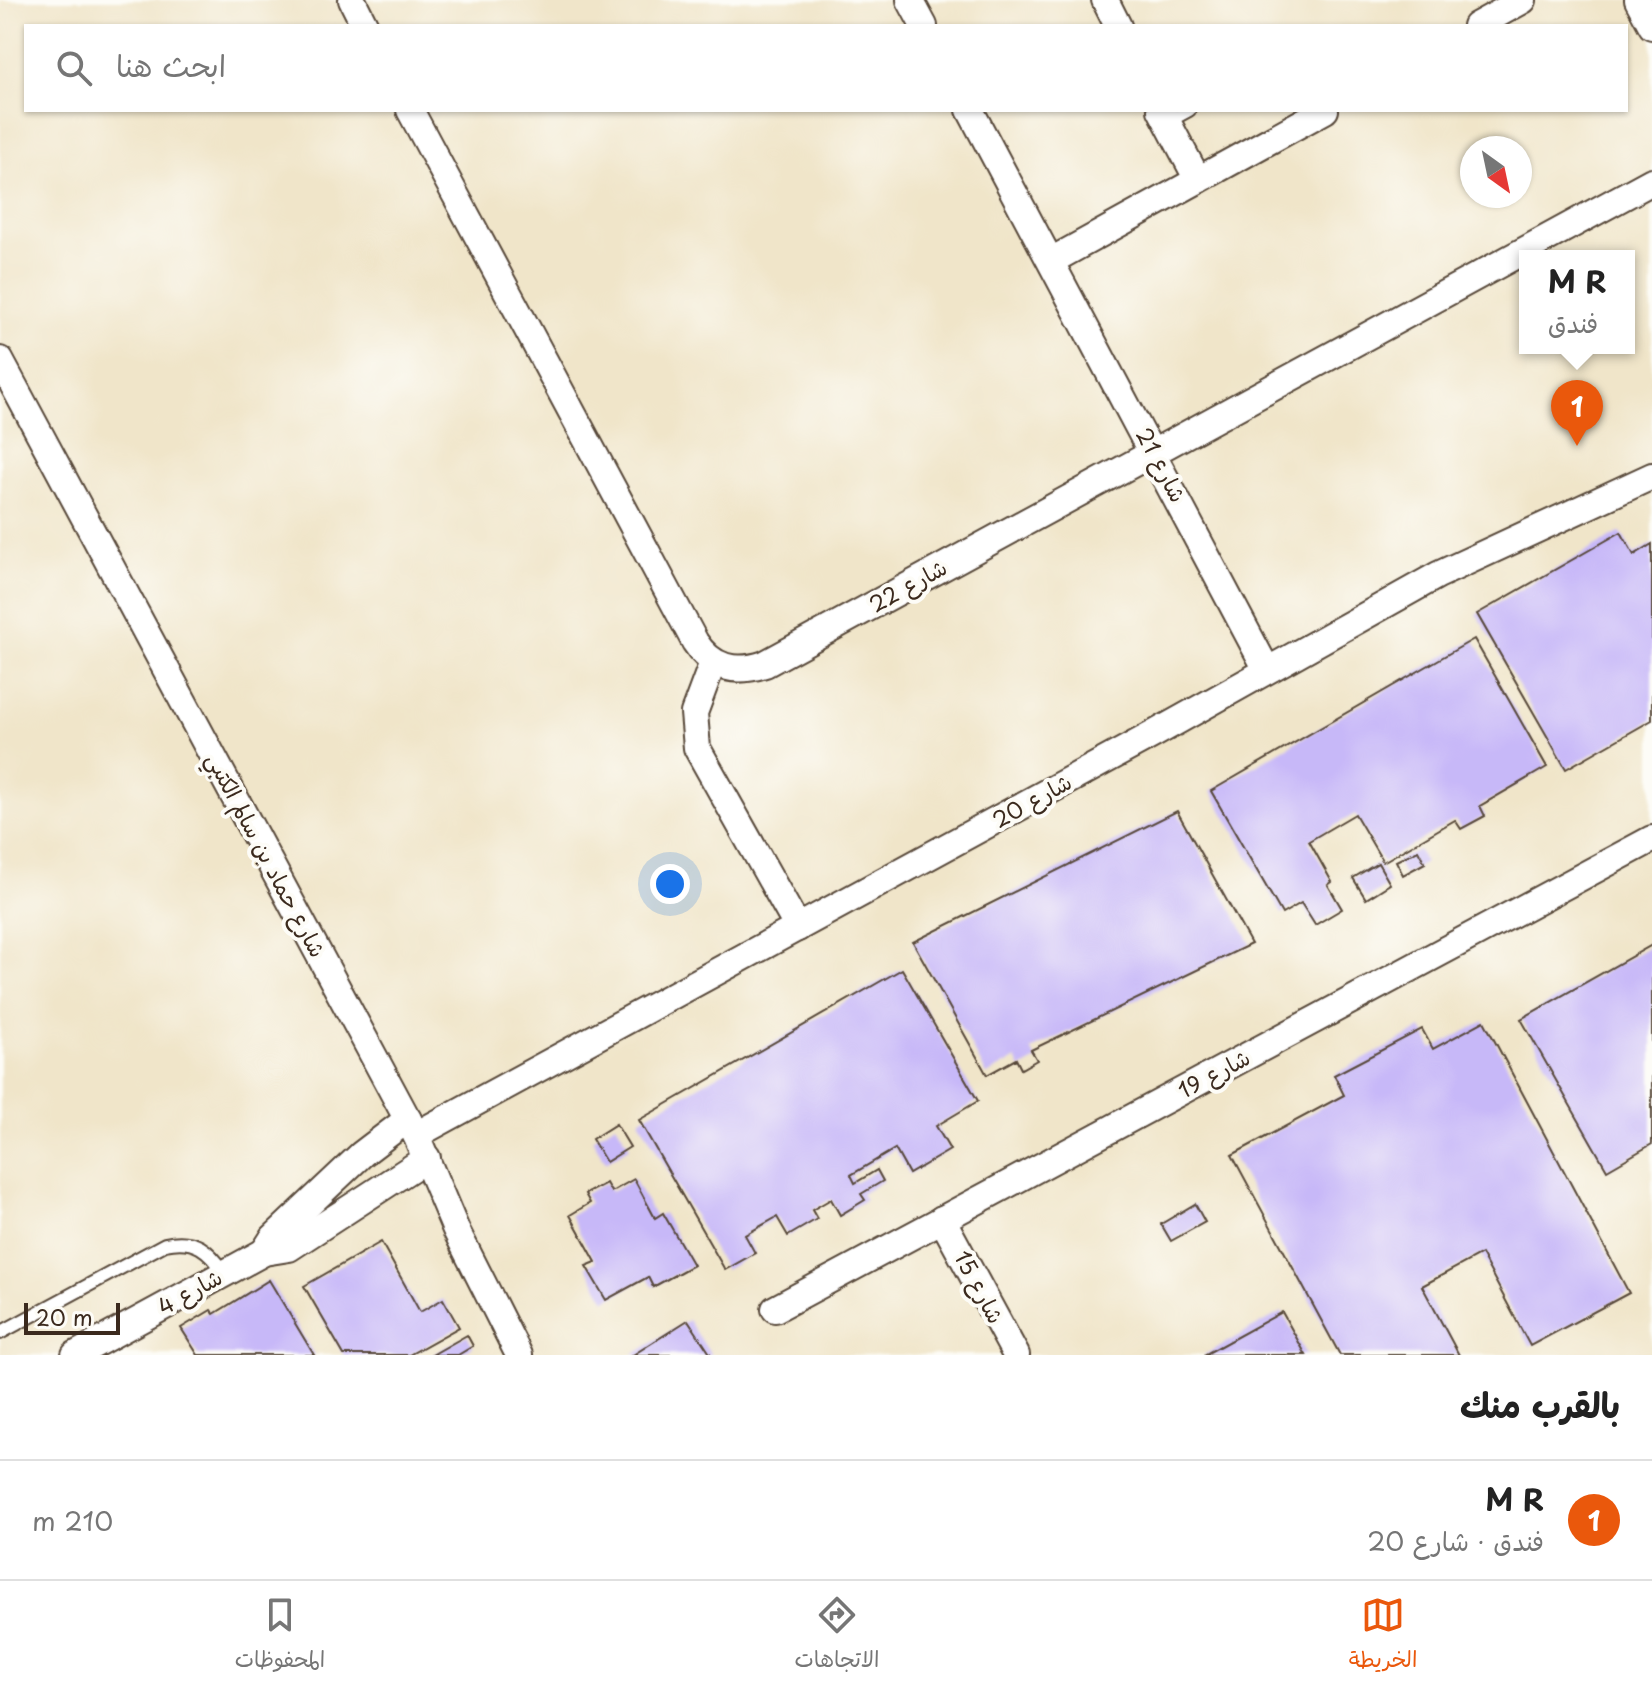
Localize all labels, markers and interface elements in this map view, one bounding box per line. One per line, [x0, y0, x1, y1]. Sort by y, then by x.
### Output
search box [24, 24, 1628, 112]
text: ابحث هنا [116, 42, 226, 87]
icon: search [52, 46, 96, 90]
north arrow [1460, 136, 1532, 208]
popup [1519, 250, 1635, 354]
text: M R [1548, 258, 1606, 303]
text: فندق [1548, 303, 1598, 342]
pin: 1 [1551, 380, 1603, 446]
street label: شارع 21 [1128, 421, 1196, 508]
street label: شارع 22 [862, 550, 953, 620]
street label: شارع حماد بن سالم الكتبي [195, 746, 335, 965]
street label: شارع 20 [986, 764, 1077, 836]
your location [650, 864, 690, 904]
street label: شارع 19 [1171, 1040, 1256, 1106]
street label: شارع 15 [946, 1244, 1013, 1329]
street label: شارع 4 [151, 1259, 228, 1323]
scale bar [24, 1299, 120, 1335]
text: 20 m [36, 1300, 93, 1333]
text: بالقرب منك [1460, 1378, 1620, 1430]
text: M R [1485, 1476, 1544, 1521]
text: 210 m [32, 1501, 113, 1540]
text: 1 [1588, 1501, 1600, 1540]
text: فندق · شارع 20 [1367, 1521, 1544, 1560]
tab: المحفوظات [235, 1593, 325, 1679]
tab: الاتجاهات [795, 1593, 879, 1679]
tab: الخريطة [1349, 1593, 1417, 1679]

